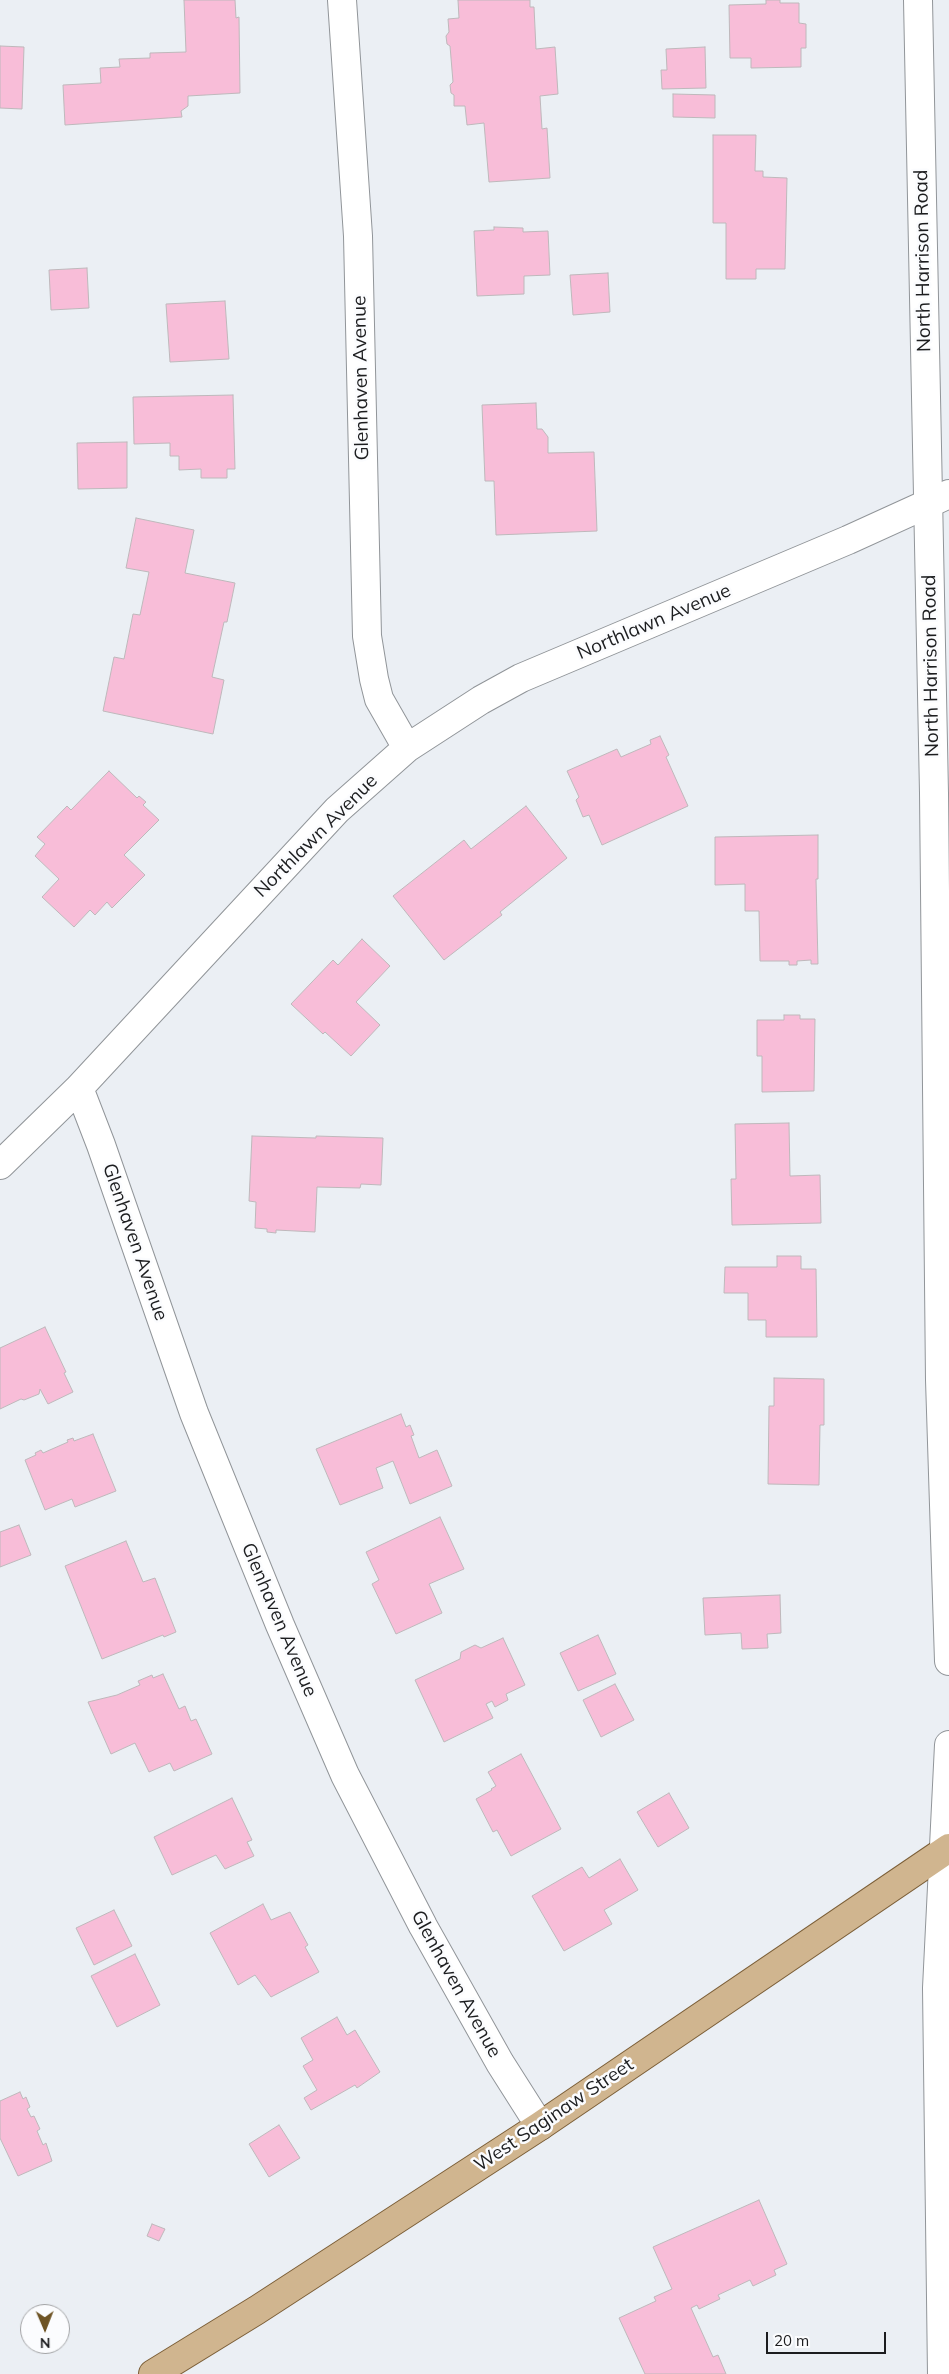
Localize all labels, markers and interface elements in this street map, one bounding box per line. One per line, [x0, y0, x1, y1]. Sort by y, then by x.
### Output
street label: North Harrison Road [910, 170, 936, 352]
street label: Glenhaven Avenue [348, 295, 374, 461]
street label: North Harrison Road [918, 575, 944, 757]
street label: Northlawn Avenue [574, 579, 734, 665]
street label: Northlawn Avenue [250, 770, 382, 902]
street label: Glenhaven Avenue [97, 1160, 173, 1324]
street label: Glenhaven Avenue [236, 1540, 322, 1700]
street label: Glenhaven Avenue [406, 1906, 506, 2062]
street label: West Saginaw Street [470, 2053, 638, 2177]
north arrow [20, 2304, 70, 2354]
scale bar [769, 2322, 889, 2354]
text: 20 m [774, 2331, 809, 2350]
text: N [40, 2334, 51, 2352]

